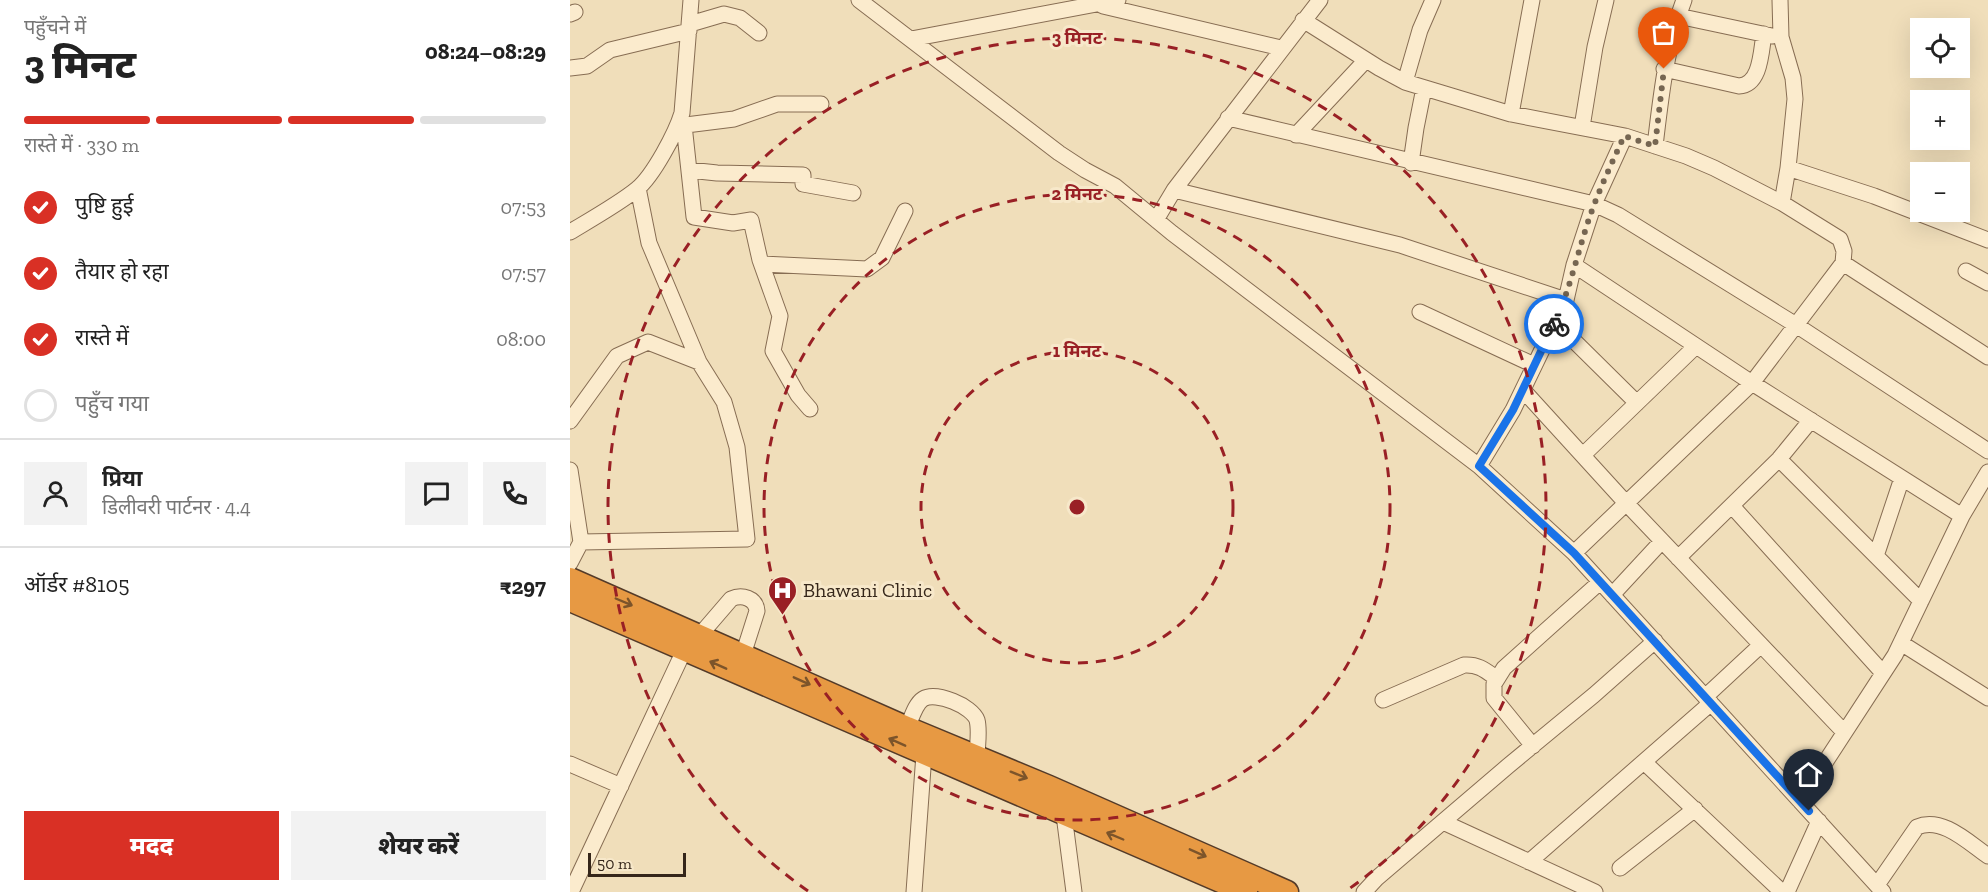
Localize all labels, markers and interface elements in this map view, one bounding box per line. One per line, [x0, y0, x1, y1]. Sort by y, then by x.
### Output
pin [1638, 7, 1689, 69]
text: पहुँचने में [24, 15, 86, 39]
icon: bag [1647, 16, 1680, 49]
map controls [1910, 18, 1970, 222]
button: locate [1910, 18, 1970, 78]
text: 3 मिनट [1052, 27, 1103, 49]
text: 08:24–08:29 [425, 38, 546, 65]
text: 3 मिनट [24, 41, 136, 88]
button: + [1910, 90, 1970, 150]
text: रास्ते में · 330 m [24, 133, 139, 157]
button: − [1910, 162, 1970, 222]
text: 2 मिनट [1052, 183, 1103, 205]
icon: check [24, 191, 57, 224]
text: पुष्टि हुई [75, 192, 134, 219]
text: 07:53 [501, 195, 546, 219]
icon: check [24, 257, 57, 290]
text: तैयार हो रहा [75, 258, 169, 285]
text: 07:57 [501, 261, 546, 285]
courier [1524, 294, 1584, 354]
icon: bike [1538, 308, 1571, 341]
icon: check [24, 323, 57, 356]
text: रास्ते में [75, 324, 129, 351]
text: 08:00 [496, 327, 546, 351]
text: 1 मिनट [1053, 340, 1102, 362]
text: पहुँच गया [75, 390, 149, 417]
button: person [24, 462, 87, 525]
button: chat [405, 462, 468, 525]
button: phone [483, 462, 546, 525]
text: प्रिया [102, 465, 142, 492]
text: डिलीवरी पार्टनर · 4.4 [102, 495, 251, 519]
centre of rings [1067, 497, 1087, 517]
text: ऑर्डर #8105 [24, 571, 130, 598]
text: ₹297 [500, 573, 546, 600]
hospital icon: Bhawani Clinic [766, 574, 798, 616]
place label: Bhawani Clinic [803, 578, 932, 602]
one-way arrow [614, 597, 632, 608]
one-way arrow [710, 658, 728, 670]
one-way arrow [792, 676, 810, 687]
one-way arrow [888, 736, 906, 747]
pin [1783, 749, 1834, 811]
icon: home [1792, 758, 1825, 791]
one-way arrow [1010, 770, 1028, 781]
button: मदद [24, 811, 279, 880]
button: शेयर करें [291, 811, 546, 880]
one-way arrow [1106, 830, 1124, 842]
one-way arrow [1189, 848, 1207, 859]
scale bar [588, 850, 686, 878]
text: 50 m [597, 854, 632, 873]

